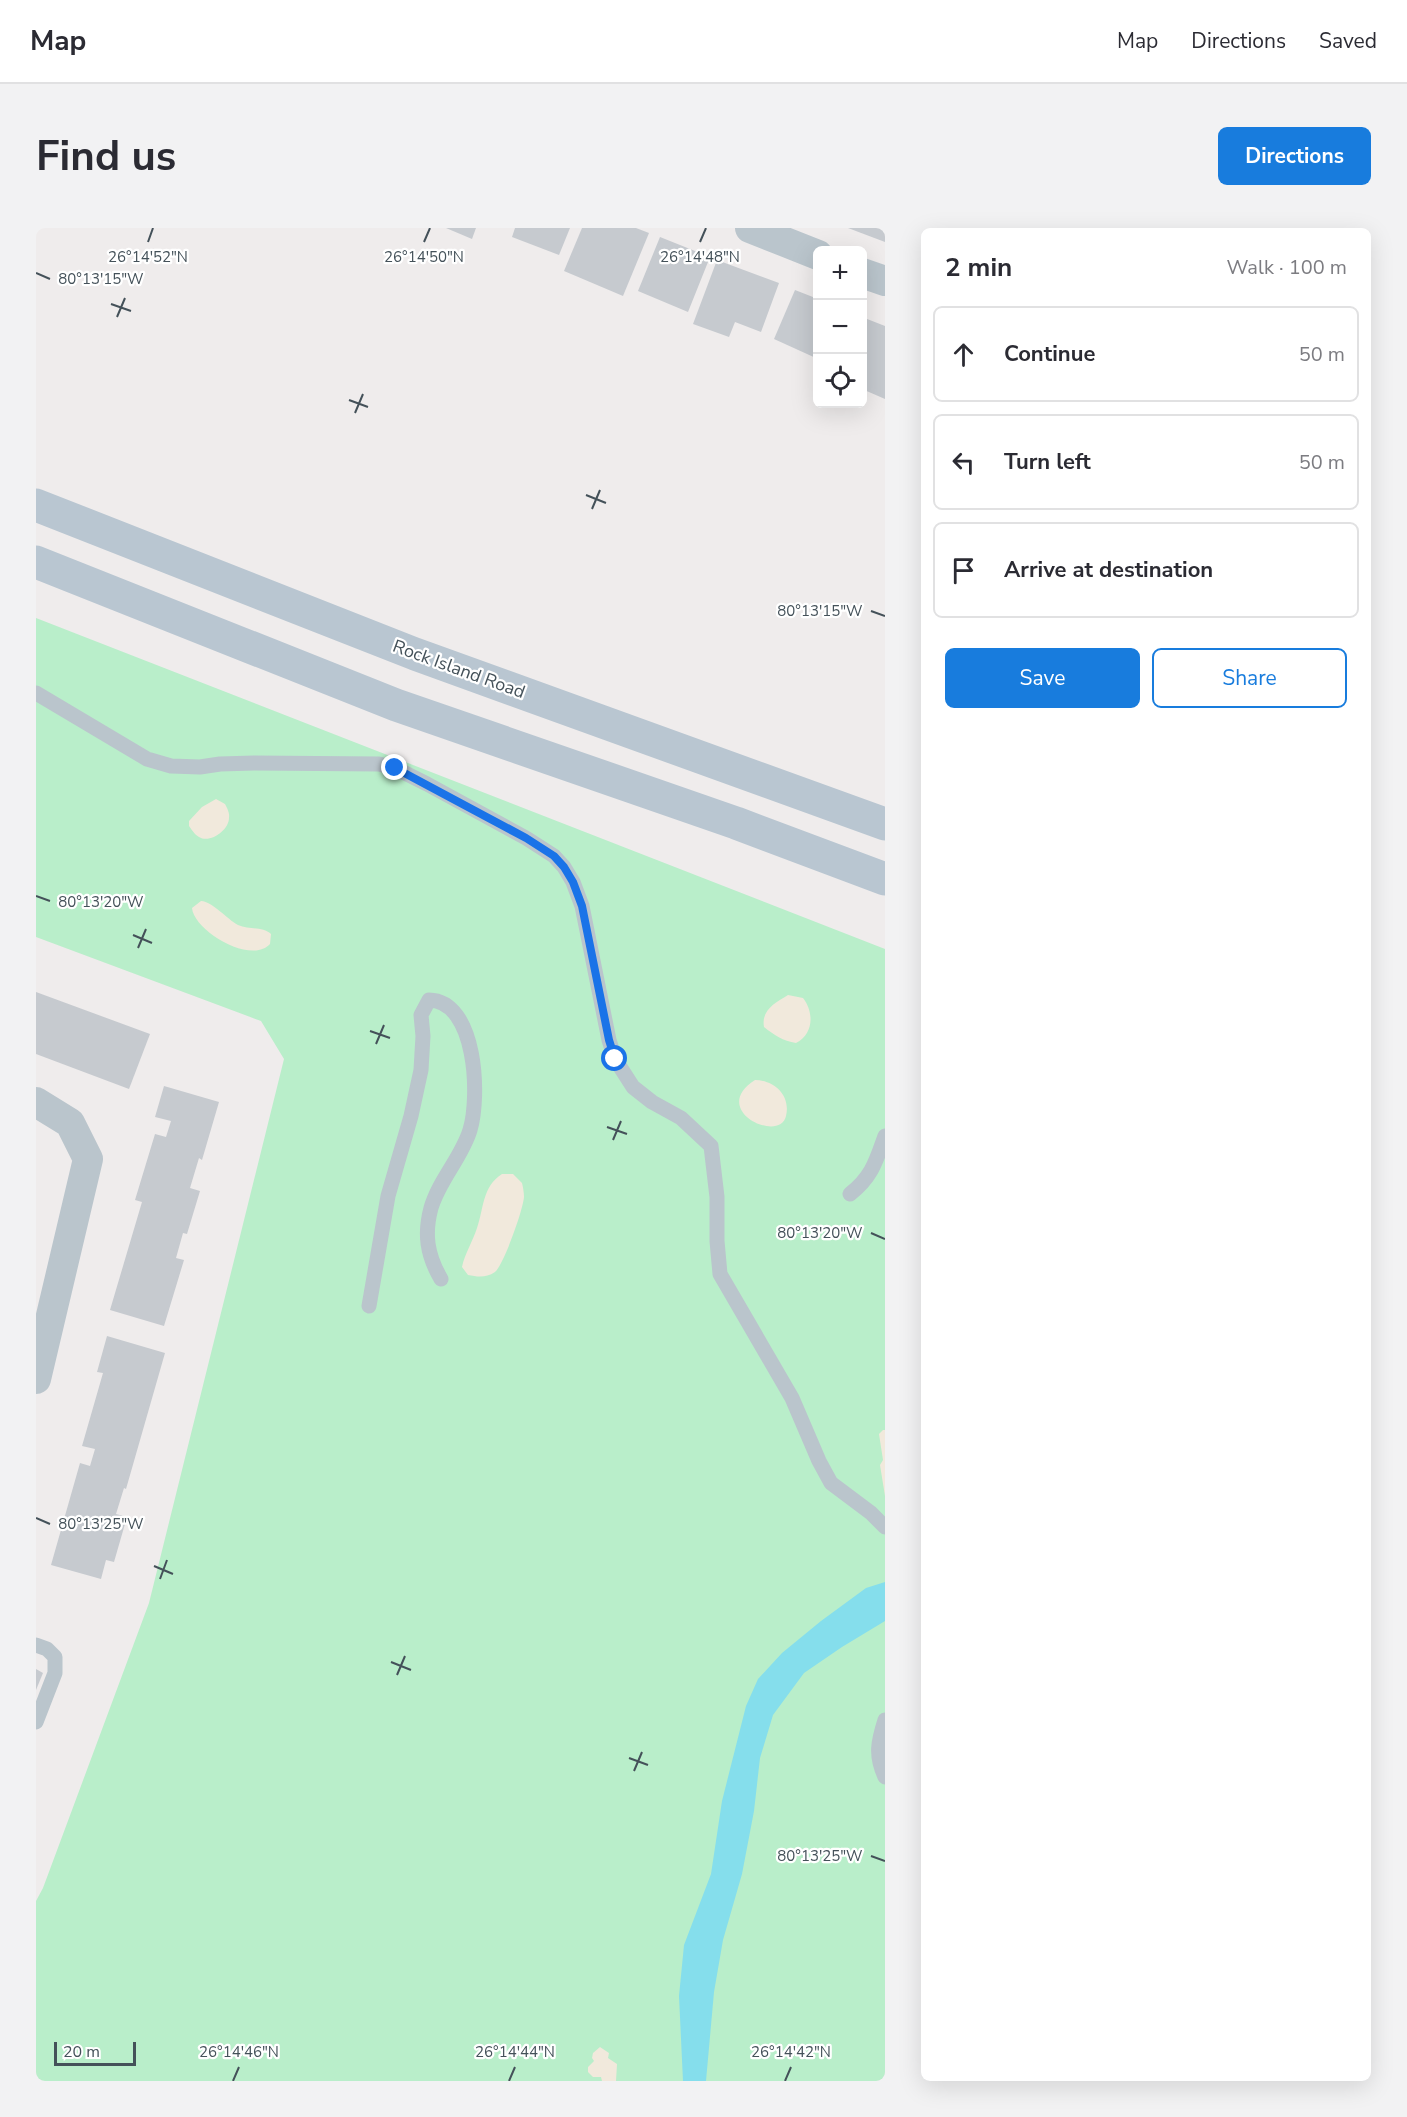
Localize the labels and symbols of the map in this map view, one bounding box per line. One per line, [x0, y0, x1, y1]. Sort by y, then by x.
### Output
text: 26°14'52"N [108, 247, 188, 267]
text: 26°14'50"N [384, 247, 464, 267]
text: 26°14'48"N [660, 247, 740, 267]
text: 80°13'15"W [58, 269, 144, 289]
text: 80°13'15"W [777, 601, 863, 621]
street label: Rock Island Road [390, 634, 528, 704]
route end [381, 754, 407, 780]
text: 80°13'20"W [58, 892, 144, 912]
route start [601, 1045, 627, 1071]
text: 80°13'20"W [777, 1223, 863, 1243]
text: 80°13'25"W [58, 1514, 144, 1534]
text: 80°13'25"W [777, 1846, 863, 1866]
scale bar [54, 2039, 136, 2066]
text: 26°14'46"N [199, 2042, 279, 2062]
text: 26°14'44"N [475, 2042, 555, 2062]
text: 26°14'42"N [751, 2042, 831, 2062]

